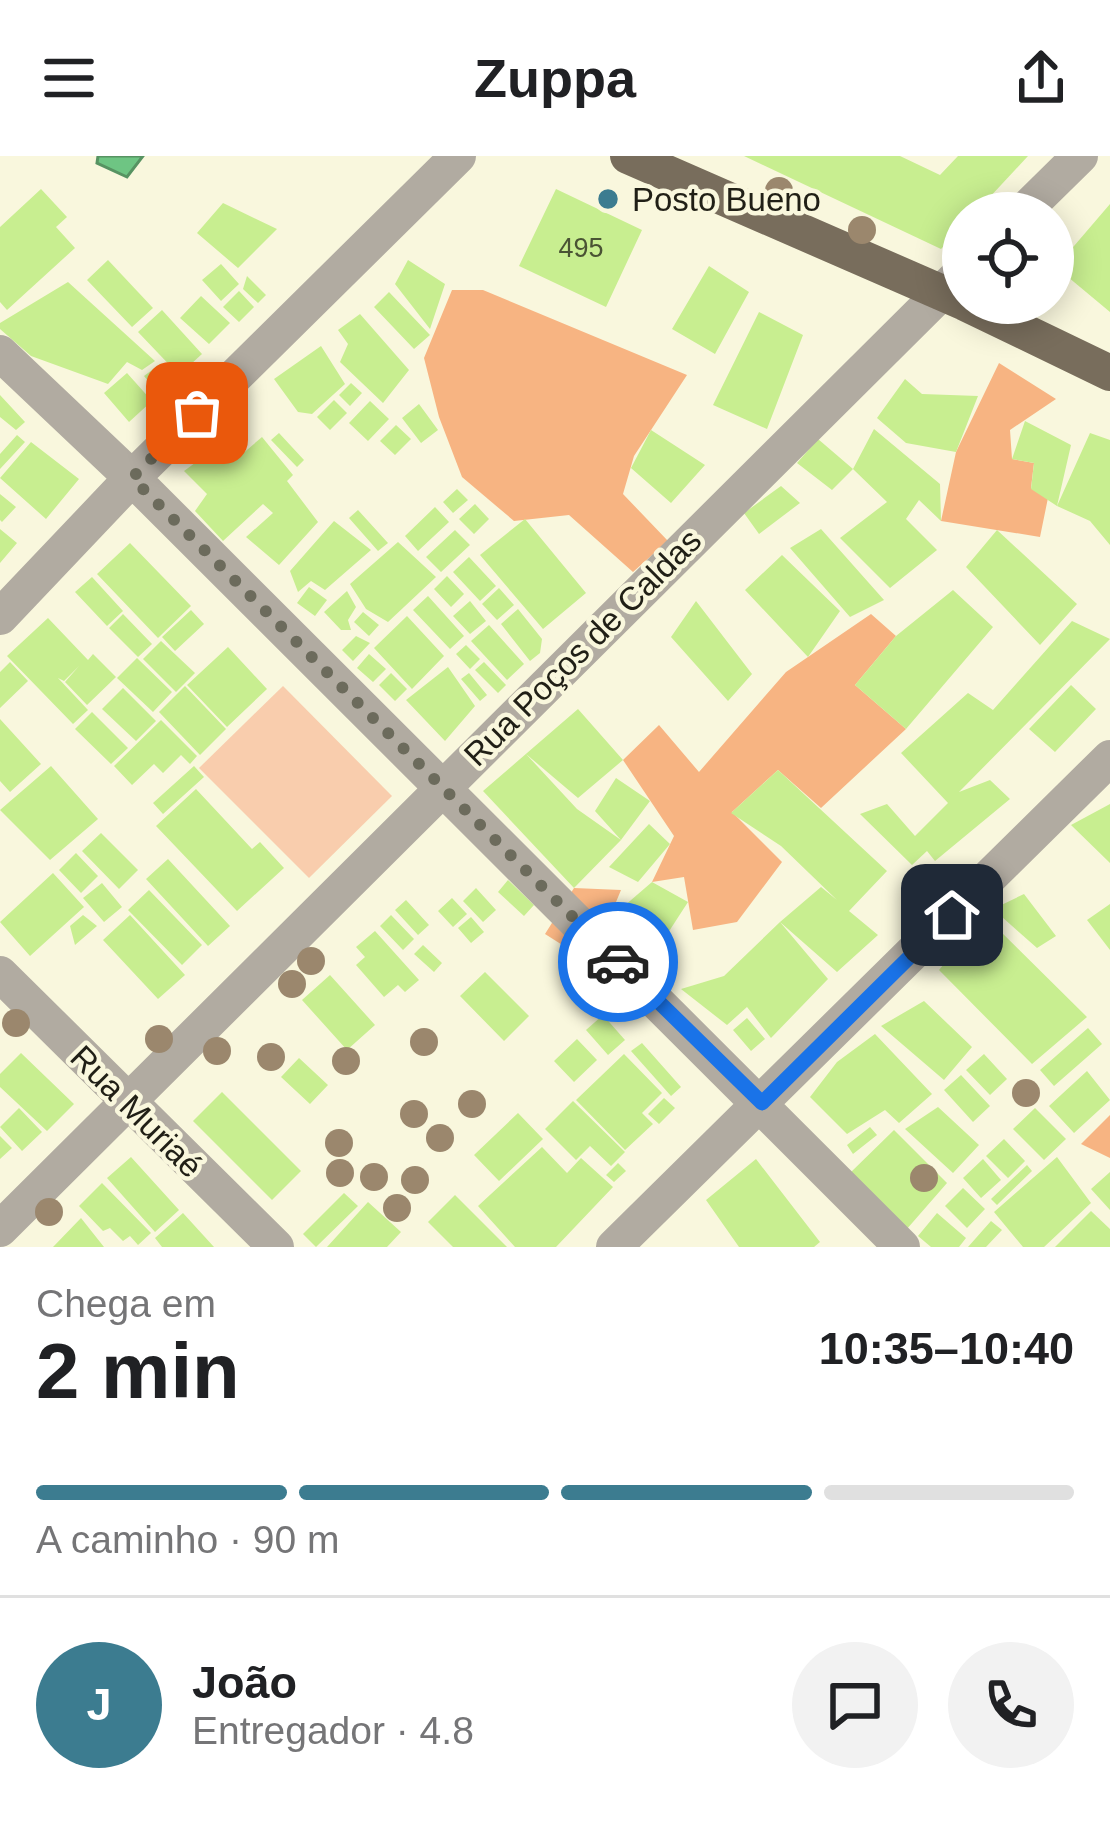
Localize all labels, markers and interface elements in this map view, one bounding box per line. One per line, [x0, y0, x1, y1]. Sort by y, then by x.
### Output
icon: menu [36, 45, 102, 111]
icon: share [1008, 45, 1074, 111]
text: Zuppa [474, 48, 636, 108]
place label: Posto Bueno [632, 181, 821, 218]
marker: Posto Bueno [595, 186, 621, 212]
map controls [942, 192, 1074, 324]
button: locate [942, 192, 1074, 324]
house number: 495 [558, 233, 604, 263]
pin [146, 362, 248, 464]
icon: bag [164, 380, 230, 446]
street label: Rua Poços de Caldas [456, 521, 708, 773]
pin [901, 864, 1003, 966]
icon: home [919, 882, 985, 948]
courier [558, 902, 678, 1022]
icon: car [585, 929, 651, 995]
street label: Rua Muriaé [63, 1038, 210, 1185]
text: Chega em [36, 1282, 216, 1325]
text: 10:35–10:40 [819, 1323, 1074, 1374]
text: 2 min [36, 1327, 240, 1415]
text: A caminho · 90 m [36, 1518, 339, 1561]
button: chat [792, 1642, 918, 1768]
button: phone [948, 1642, 1074, 1768]
text: João [192, 1657, 297, 1708]
text: J [86, 1679, 112, 1730]
text: Entregador · 4.8 [192, 1709, 474, 1752]

